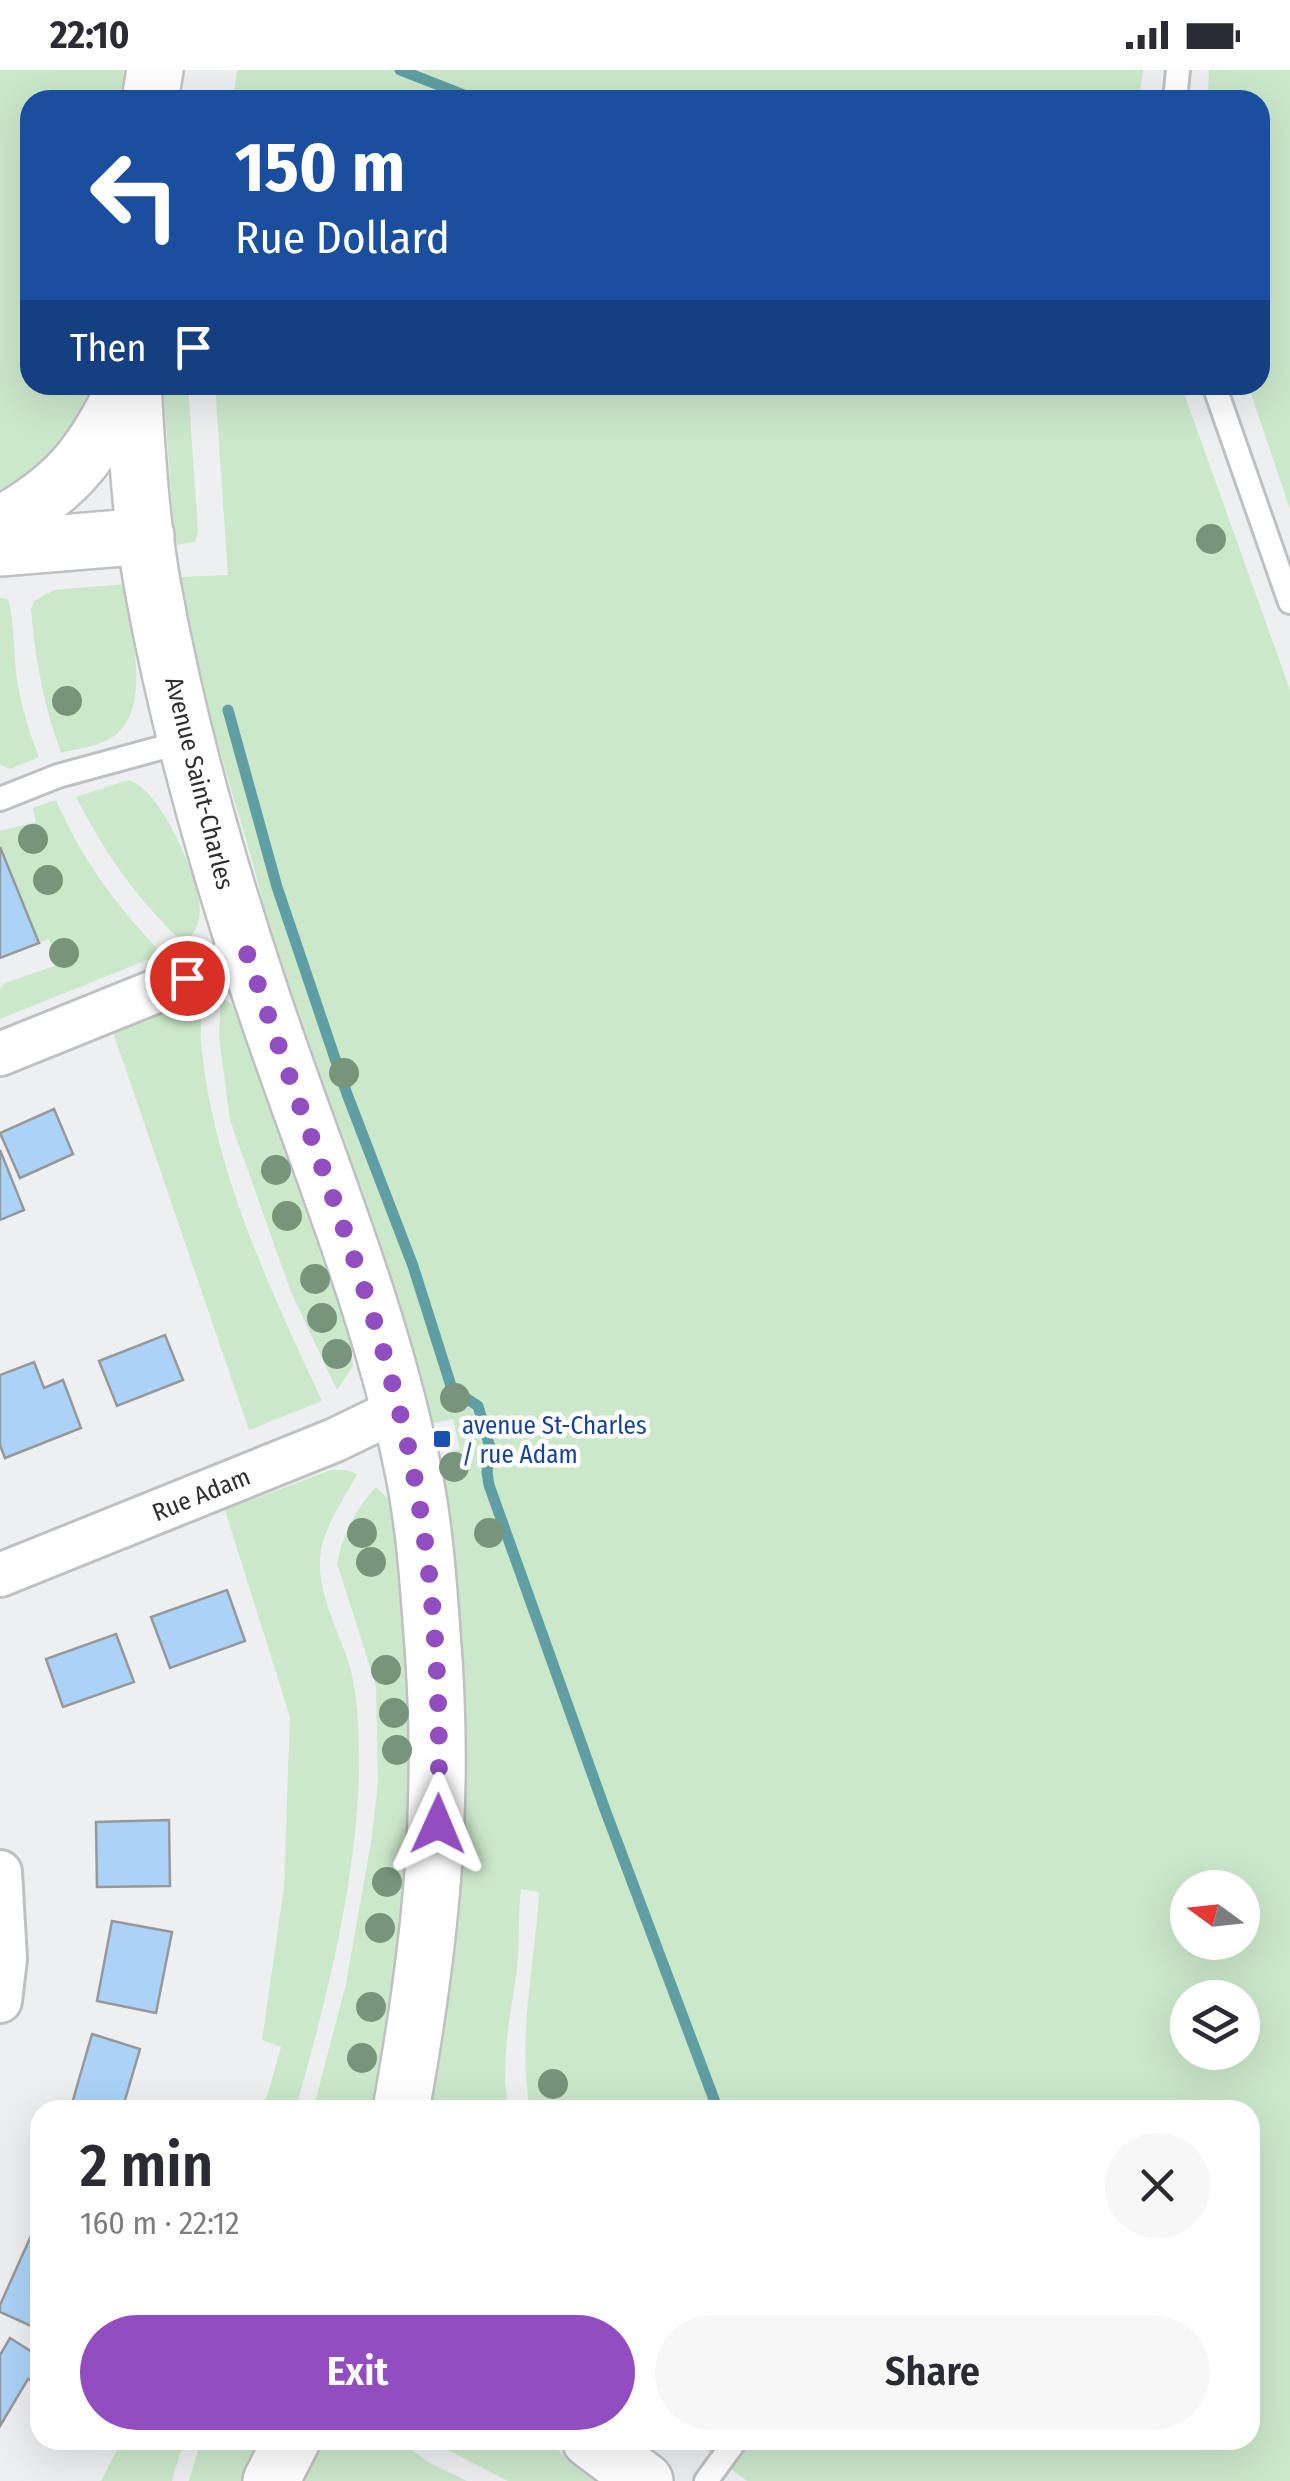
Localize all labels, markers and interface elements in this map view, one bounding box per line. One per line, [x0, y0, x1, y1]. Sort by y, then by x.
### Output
text: 22:10 [50, 12, 129, 58]
text: 150 m [235, 126, 405, 210]
icon: left [70, 130, 200, 260]
text: Rue Dollard [235, 211, 450, 265]
icon: arrive [166, 320, 221, 375]
text: Then [70, 325, 146, 371]
street label: Avenue Saint-Charles [158, 674, 240, 892]
pin [145, 936, 230, 1021]
icon: arrive [160, 951, 215, 1006]
place label: avenue St-Charles / rue Adam [462, 1411, 647, 1470]
marker: avenue St-Charles / rue Adam [431, 1428, 453, 1450]
street label: Rue Adam [148, 1462, 255, 1528]
position arrow [386, 1772, 490, 1876]
north arrow [1170, 1870, 1260, 1960]
map controls [1170, 1870, 1260, 2070]
button: layers [1170, 1980, 1260, 2070]
text: 2 min [80, 2130, 213, 2202]
button: close [1105, 2133, 1210, 2238]
text: 160 m · 22:12 [80, 2204, 239, 2242]
button: Exit [80, 2315, 635, 2430]
button: Share [655, 2315, 1210, 2430]

